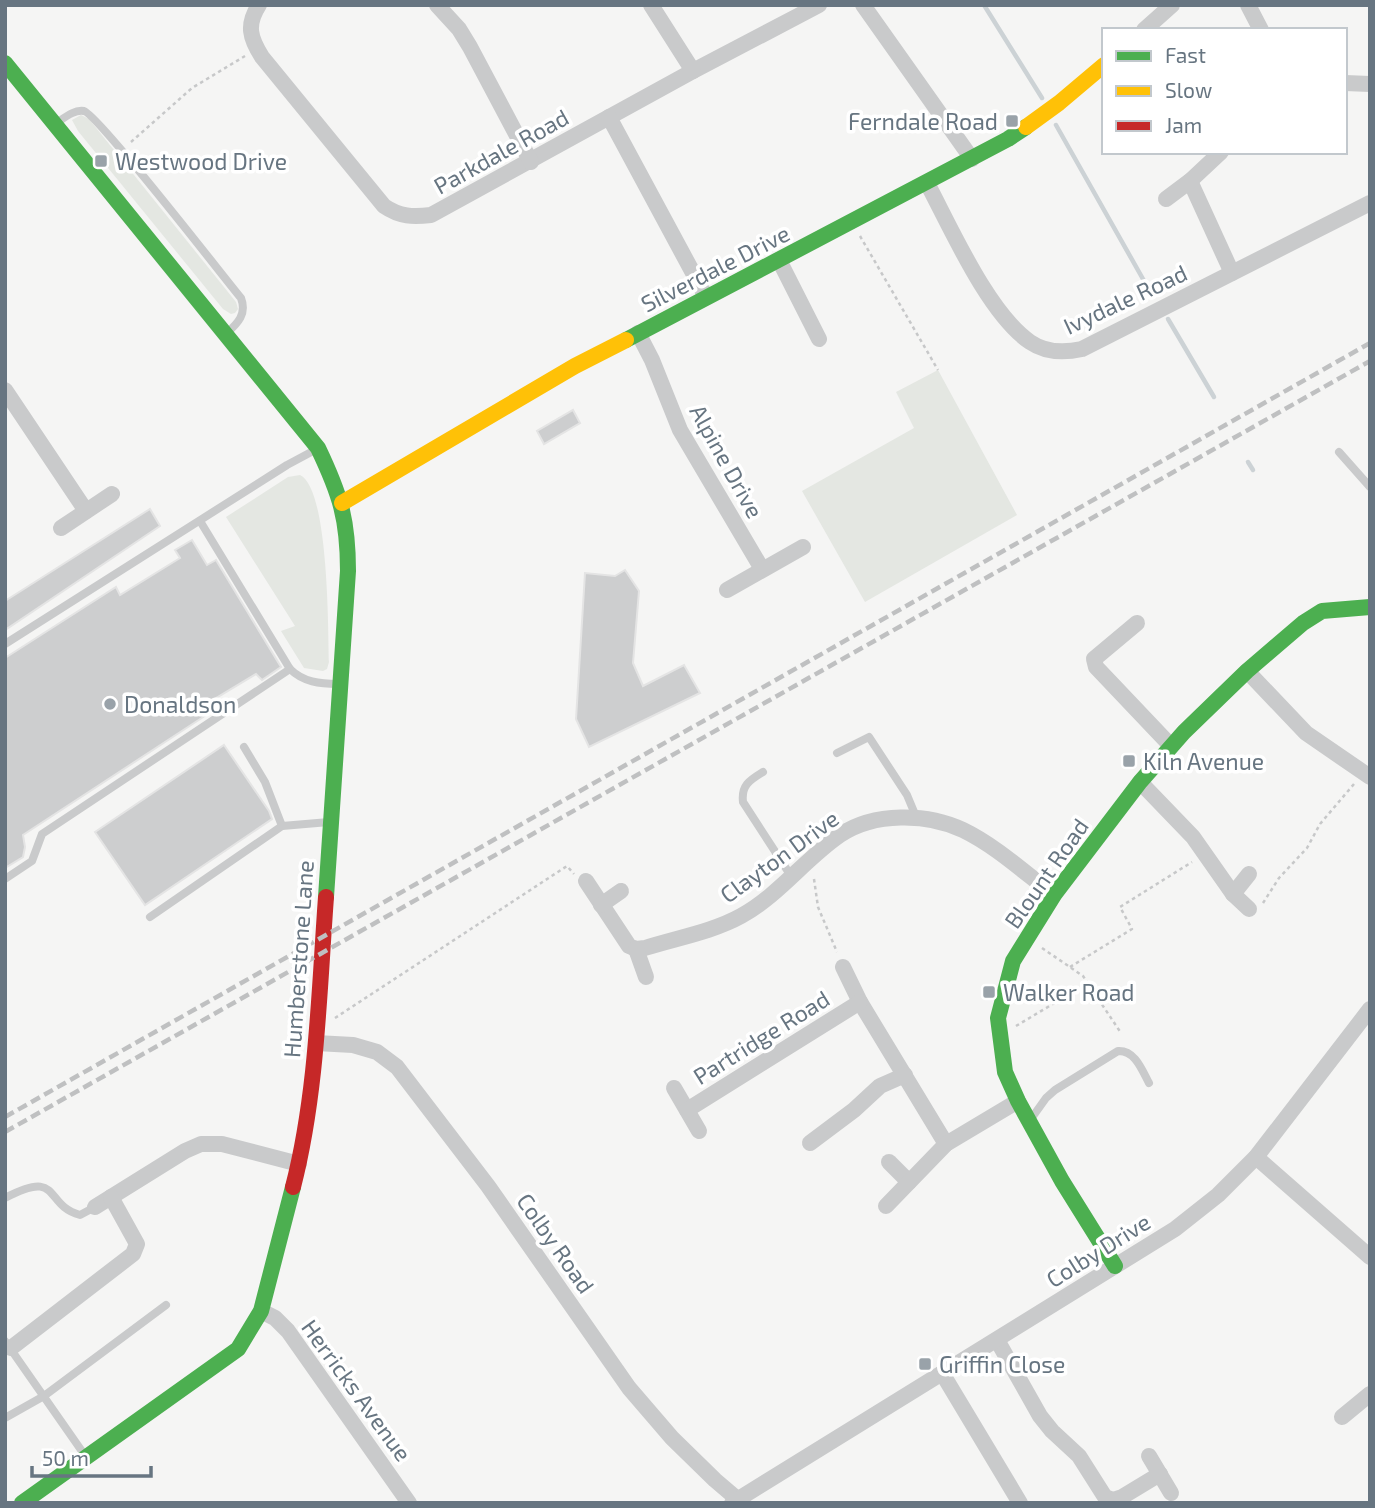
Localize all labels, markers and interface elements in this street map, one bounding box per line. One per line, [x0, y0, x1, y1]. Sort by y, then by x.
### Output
legend [1102, 28, 1347, 154]
text: Fast [1165, 42, 1206, 67]
text: Slow [1165, 77, 1212, 102]
street label: Parkdale Road [429, 102, 573, 200]
place label: Ferndale Road [848, 107, 998, 135]
text: Jam [1165, 112, 1202, 137]
marker: Ferndale Road [1004, 113, 1020, 129]
place label: Westwood Drive [115, 147, 287, 175]
marker: Westwood Drive [93, 153, 109, 169]
street label: Silverdale Drive [636, 219, 794, 317]
street label: Ivydale Road [1059, 258, 1191, 340]
street label: Alpine Drive [684, 399, 770, 523]
place label: Donaldson [124, 690, 236, 718]
marker: Donaldson [102, 696, 118, 712]
place label: Kiln Avenue [1143, 747, 1264, 775]
marker: Kiln Avenue [1121, 753, 1137, 769]
street label: Clayton Drive [714, 804, 844, 908]
street label: Blount Road [998, 813, 1094, 933]
street label: Humberstone Lane [277, 859, 319, 1059]
place label: Walker Road [1003, 978, 1135, 1006]
street label: Partridge Road [688, 984, 834, 1090]
marker: Walker Road [981, 984, 997, 1000]
street label: Colby Road [511, 1188, 601, 1298]
street label: Colby Drive [1041, 1207, 1155, 1293]
street label: Herricks Avenue [296, 1314, 418, 1466]
place label: Griffin Close [939, 1350, 1065, 1378]
marker: Griffin Close [917, 1356, 933, 1372]
scale bar [32, 1434, 150, 1478]
text: 50 m [42, 1445, 89, 1470]

